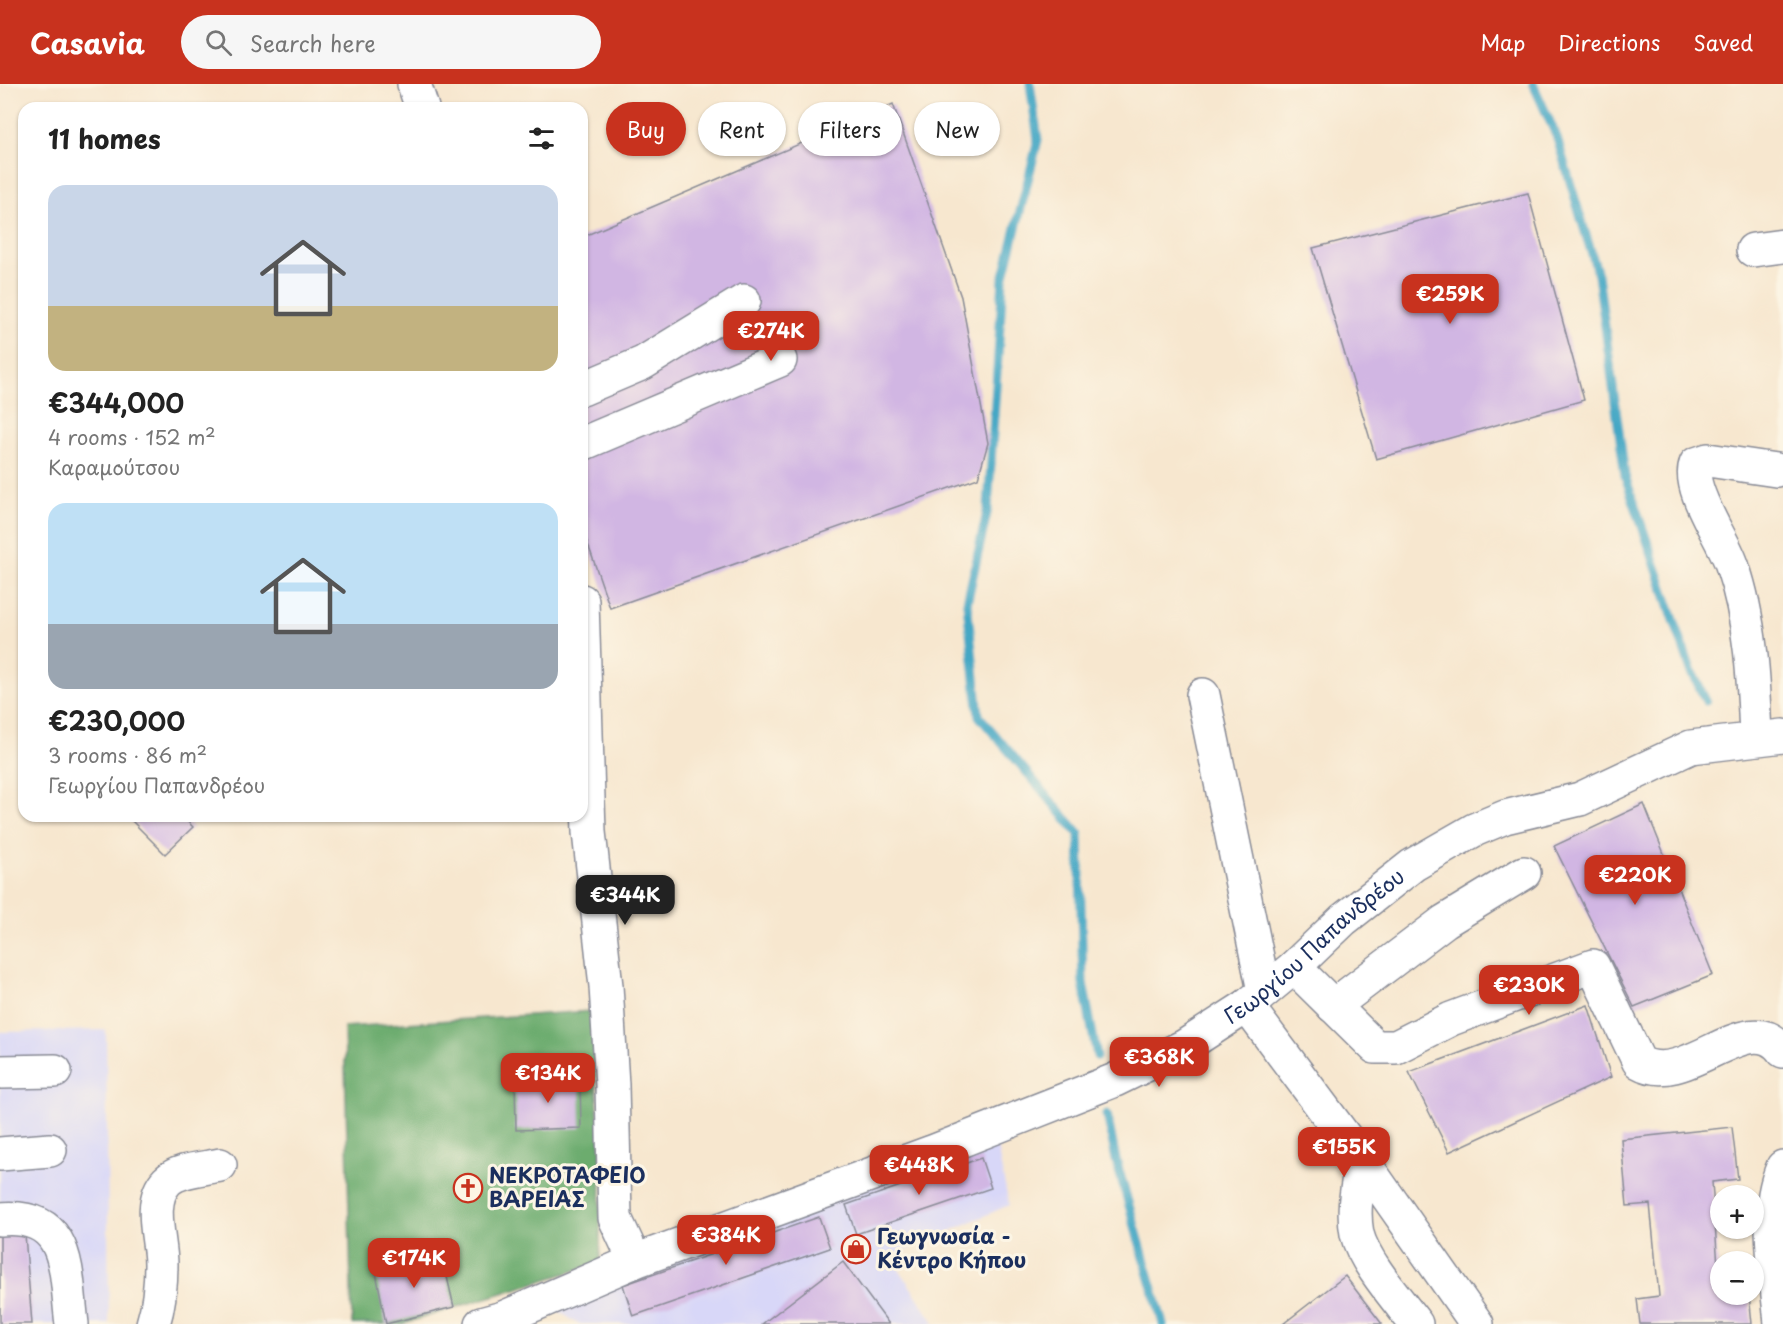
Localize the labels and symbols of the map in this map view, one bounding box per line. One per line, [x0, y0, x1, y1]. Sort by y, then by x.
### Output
pin: €259K [1408, 274, 1492, 325]
pin: €274K [729, 311, 813, 362]
pin: €220K [1593, 855, 1677, 906]
street label: Γεωργίου Παπανδρέου [1217, 860, 1411, 1031]
pin: €344K [583, 875, 667, 926]
pin: €230K [1487, 965, 1571, 1016]
pin: €368K [1117, 1037, 1201, 1088]
pin: €134K [506, 1053, 590, 1104]
pin: €155K [1302, 1127, 1386, 1178]
pin: €448K [877, 1145, 961, 1196]
place label: ΝΕΚΡΟΤΑΦΕΙΟ ΒΑΡΕΙΑΣ [489, 1158, 646, 1214]
church icon: ΝΕΚΡΟΤΑΦΕΙΟ ΒΑΡΕΙΑΣ [452, 1172, 484, 1204]
pin: €384K [684, 1215, 768, 1266]
place label: Γεωγνωσία - Κέντρο Κήπου [877, 1219, 1026, 1275]
shop icon: Γεωγνωσία - Κέντρο Κήπου [840, 1233, 872, 1265]
pin: €174K [372, 1238, 456, 1289]

